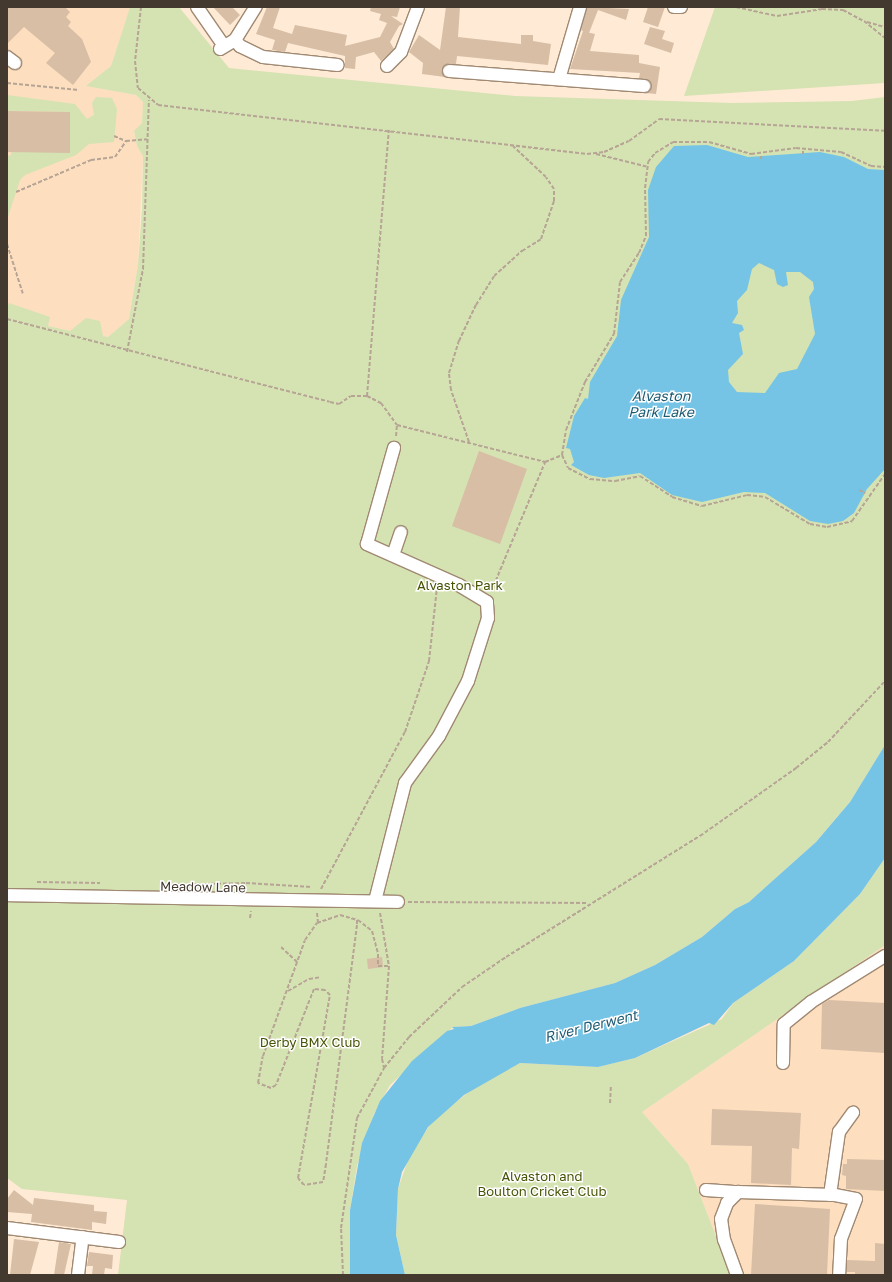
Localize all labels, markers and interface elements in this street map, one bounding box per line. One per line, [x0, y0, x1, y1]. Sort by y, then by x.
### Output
water label: Alvaston Park Lake [628, 388, 694, 420]
park label: Alvaston Park [417, 577, 503, 593]
street label: Meadow Lane [160, 878, 246, 896]
water label: River Derwent [543, 1006, 639, 1046]
park label: Derby BMX Club [260, 1034, 360, 1050]
park label: Alvaston and Boulton Cricket Club [478, 1169, 606, 1200]

